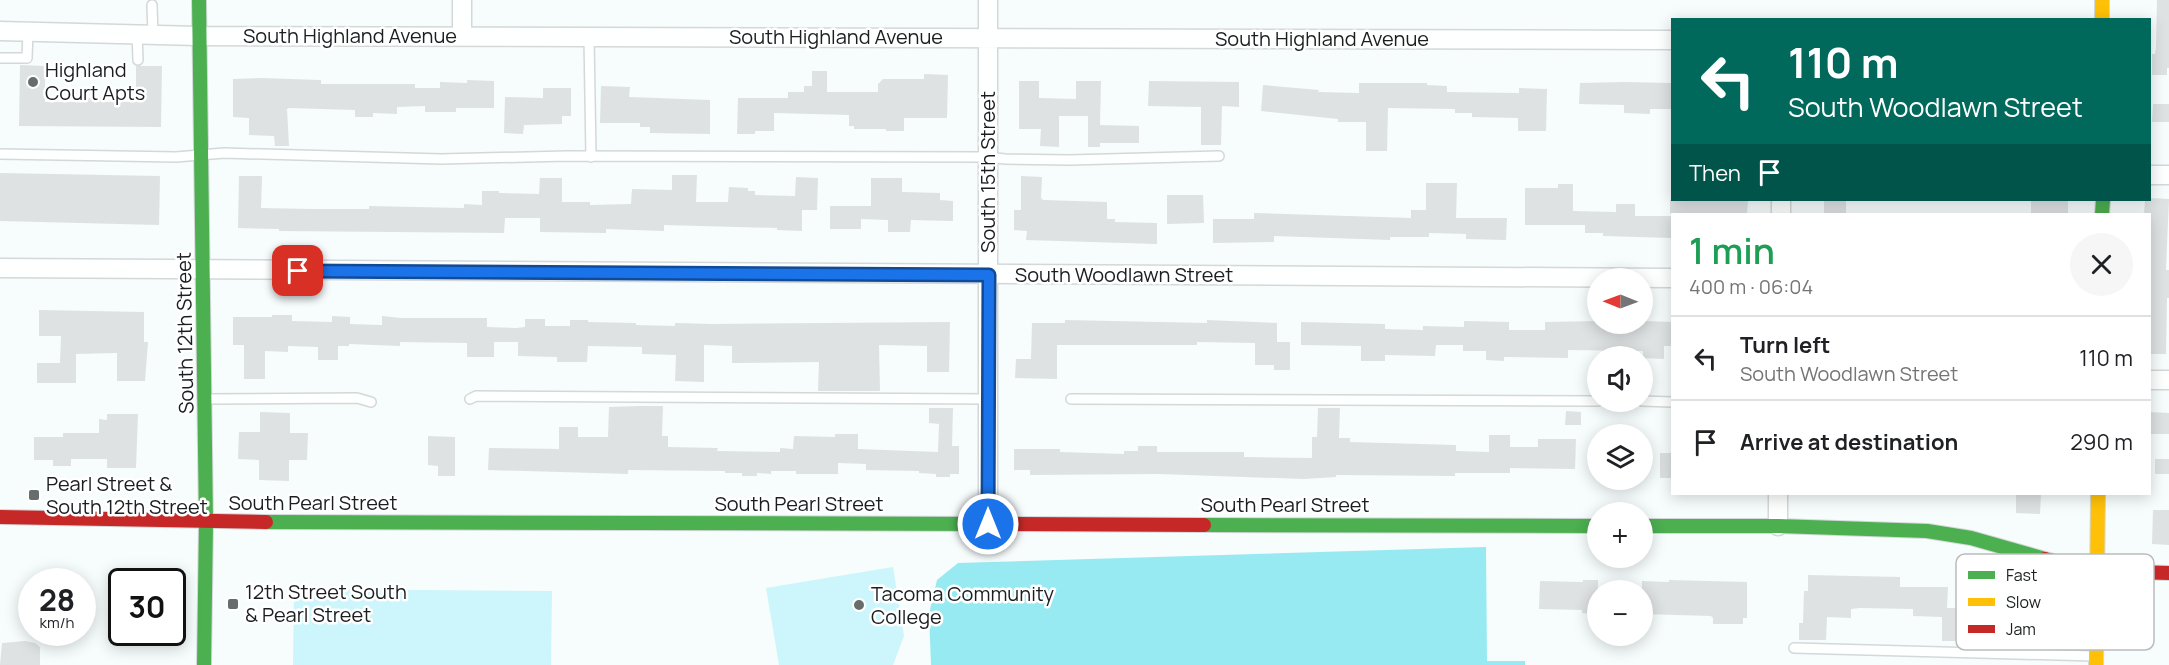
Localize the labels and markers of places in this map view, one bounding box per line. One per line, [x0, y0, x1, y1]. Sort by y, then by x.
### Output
place label: Highland Court Apts [45, 56, 145, 106]
marker: Highland Court Apts [26, 75, 40, 89]
pin [272, 245, 323, 296]
place label: Pearl Street & South 12th Street [46, 470, 208, 520]
marker: Pearl Street & South 12th Street [27, 488, 41, 502]
place label: 12th Street South & Pearl Street [245, 578, 407, 628]
place label: Tacoma Community College [871, 580, 1055, 630]
marker: 12th Street South & Pearl Street [226, 597, 240, 611]
marker: Tacoma Community College [852, 598, 866, 612]

